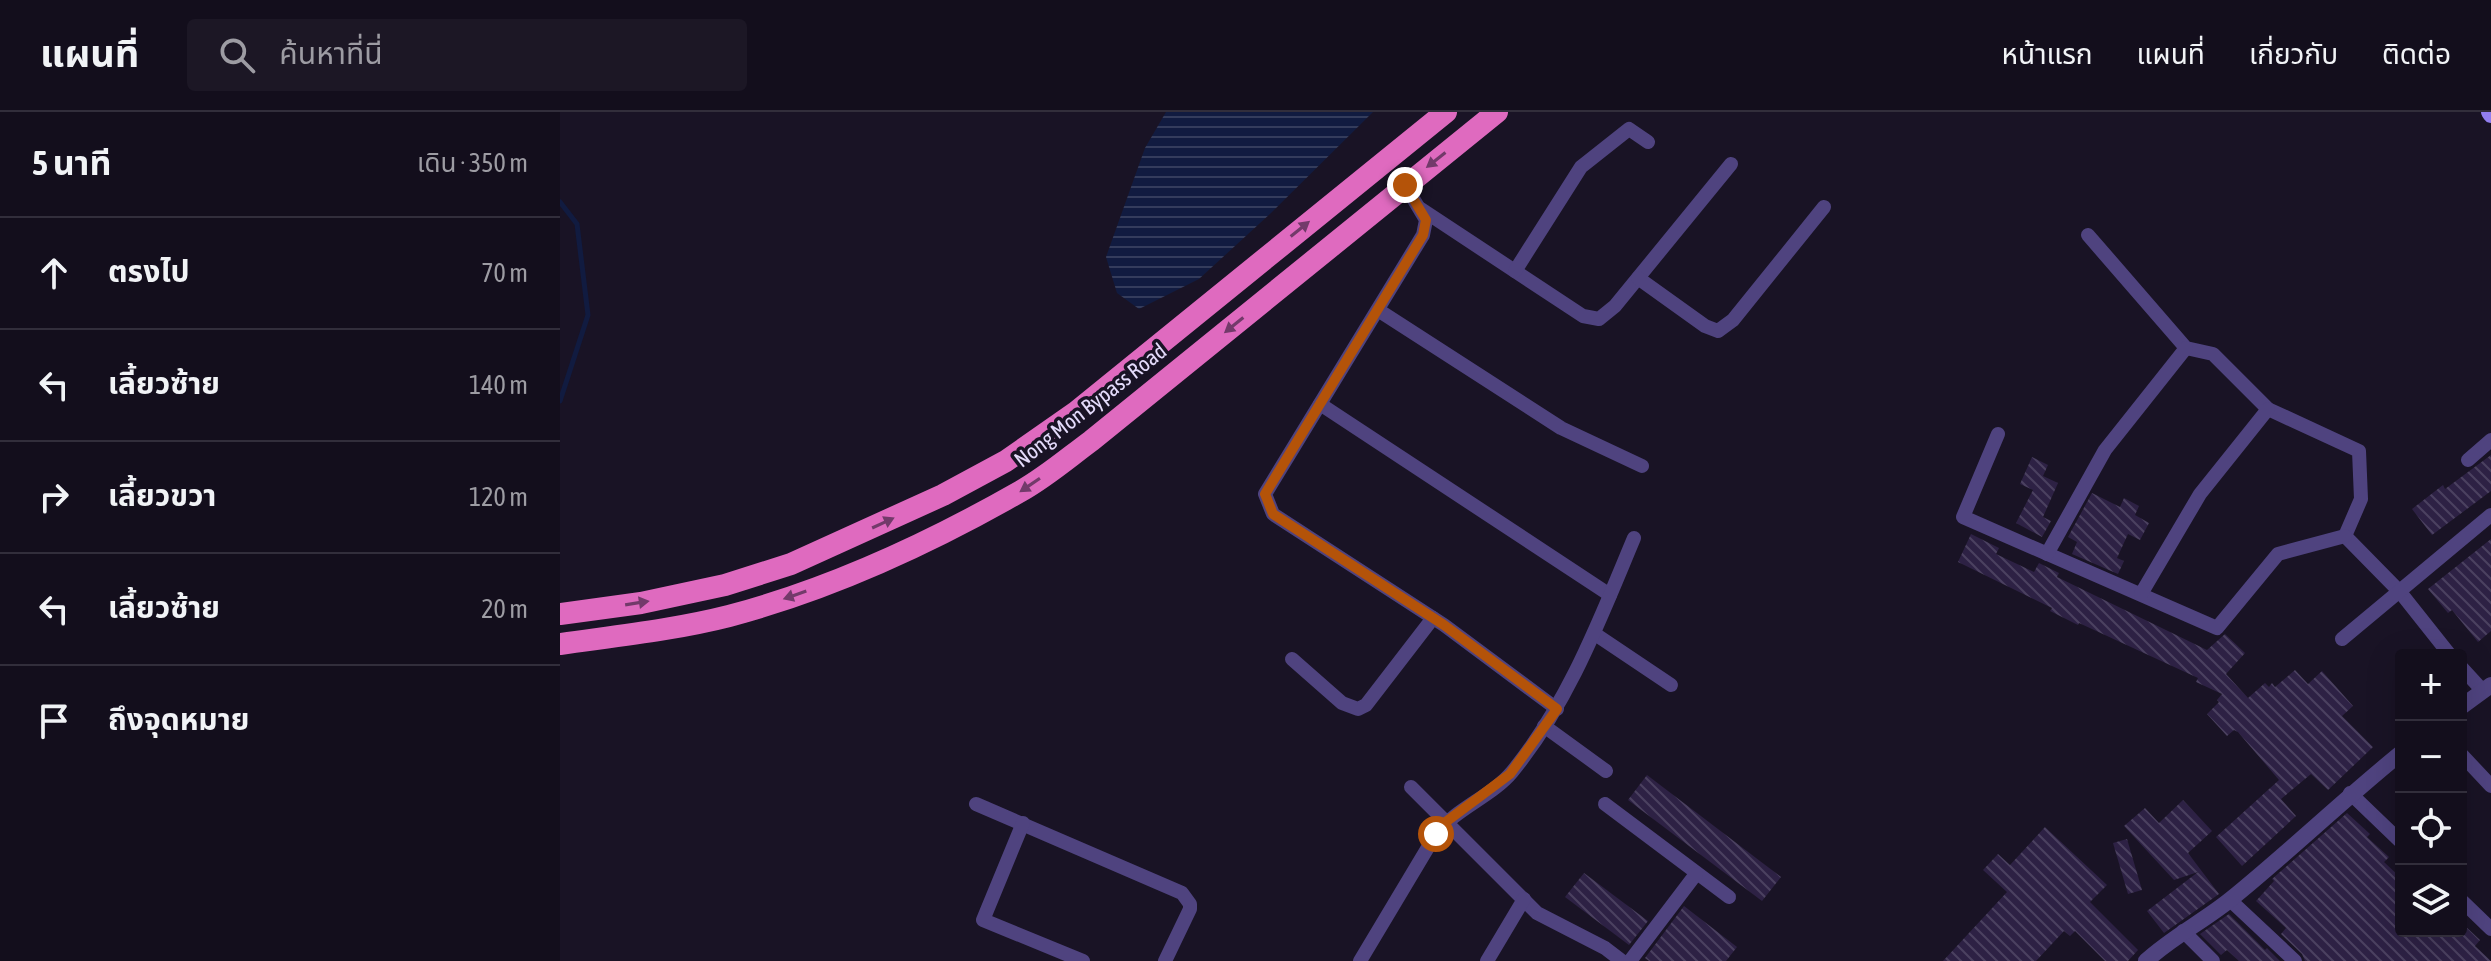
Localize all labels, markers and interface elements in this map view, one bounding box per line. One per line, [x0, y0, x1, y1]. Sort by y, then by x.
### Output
search box [187, 19, 747, 91]
text: แผนที่ [40, 32, 139, 75]
icon: search [215, 33, 259, 77]
text: ค้นหาที่นี่ [279, 36, 383, 70]
text: หน้าแรก [2002, 38, 2093, 70]
text: แผนที่ [2137, 38, 2205, 70]
text: เกี่ยวกับ [2249, 38, 2338, 70]
text: ติดต่อ [2382, 38, 2451, 70]
text: 5 นาที [32, 143, 111, 182]
text: เดิน · 350 m [417, 148, 528, 178]
one-way arrow [1426, 152, 1446, 168]
route end [1387, 167, 1423, 203]
one-way arrow [1290, 221, 1310, 238]
icon: ahead [32, 251, 76, 295]
text: ตรงไป [108, 254, 190, 288]
text: 70 m [481, 258, 528, 288]
one-way arrow [1224, 316, 1244, 332]
street label: Nong Mon Bypass Road [1009, 338, 1171, 472]
icon: left [32, 363, 76, 407]
text: เลี้ยวซ้าย [108, 366, 220, 400]
text: 140 m [469, 370, 528, 400]
icon: right [32, 475, 76, 519]
one-way arrow [1019, 477, 1040, 492]
text: เลี้ยวขวา [108, 478, 216, 512]
text: 120 m [469, 482, 528, 512]
one-way arrow [872, 516, 895, 530]
icon: left [32, 587, 76, 631]
one-way arrow [782, 589, 806, 601]
text: เลี้ยวซ้าย [108, 590, 220, 624]
text: 20 m [481, 594, 528, 624]
one-way arrow [625, 596, 650, 609]
map controls [2395, 649, 2467, 937]
button: + [2395, 649, 2467, 721]
icon: arrive [32, 699, 76, 743]
text: ถึงจุดหมาย [108, 702, 249, 736]
button: − [2395, 721, 2467, 793]
button: locate [2395, 793, 2467, 865]
route start [1418, 816, 1454, 852]
button: layers [2395, 865, 2467, 937]

